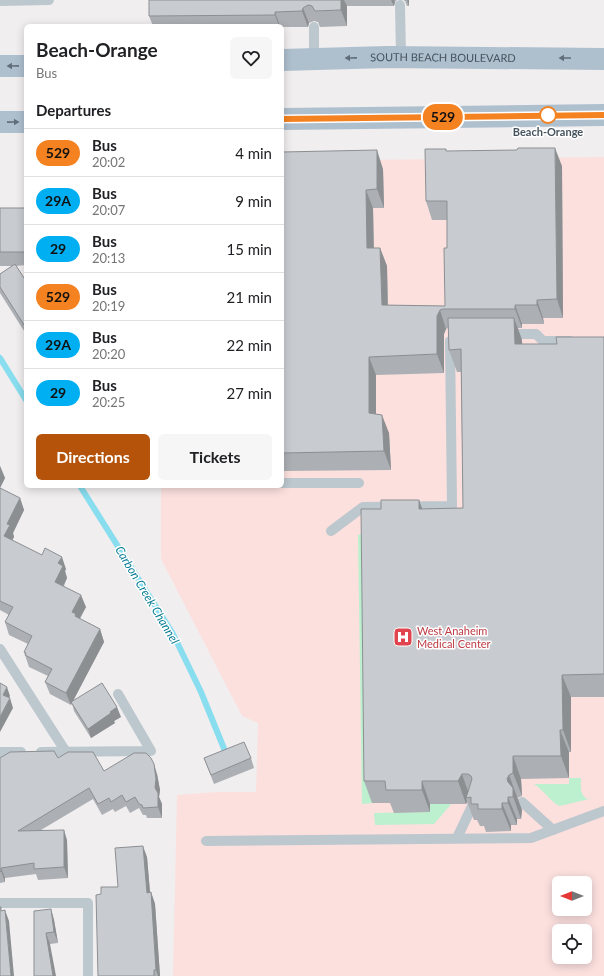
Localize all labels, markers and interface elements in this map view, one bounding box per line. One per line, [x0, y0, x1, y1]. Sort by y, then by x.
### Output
button: heart [230, 37, 272, 79]
text: Beach-Orange [36, 38, 158, 61]
street label: SOUTH BEACH BOULEVARD [370, 50, 516, 64]
one-way arrow [344, 55, 357, 61]
one-way arrow [558, 55, 571, 61]
one-way arrow [6, 63, 19, 69]
text: Bus [36, 65, 57, 81]
text: Departures [36, 101, 111, 119]
line badge: 529 [420, 104, 466, 130]
marker: Beach-Orange [539, 106, 557, 124]
text: 529 [431, 108, 455, 125]
one-way arrow [7, 119, 20, 125]
place label: Beach-Orange [513, 125, 583, 138]
text: Bus [92, 136, 117, 154]
text: 529 [46, 144, 70, 161]
text: 4 min [235, 144, 272, 162]
text: 20:02 [92, 154, 125, 170]
text: Bus [92, 184, 117, 202]
text: 29A [45, 192, 71, 209]
text: 9 min [235, 192, 272, 210]
text: 20:07 [92, 202, 125, 218]
text: Bus [92, 232, 117, 250]
text: 29 [50, 240, 66, 257]
text: 15 min [226, 240, 272, 258]
text: 20:13 [92, 250, 125, 266]
text: Bus [92, 280, 117, 298]
text: 529 [46, 288, 70, 305]
text: 21 min [226, 288, 272, 306]
text: 20:19 [92, 298, 125, 314]
text: Bus [92, 328, 117, 346]
text: 29A [45, 336, 71, 353]
text: 22 min [226, 336, 272, 354]
text: 20:20 [92, 346, 125, 362]
text: Bus [92, 376, 117, 394]
text: 29 [50, 384, 66, 401]
text: 27 min [226, 384, 272, 402]
text: 20:25 [92, 394, 125, 410]
button: Directions [36, 434, 150, 480]
button: Tickets [158, 434, 272, 480]
water label: Carbon Creek Channel [112, 543, 183, 647]
place label: West Anaheim Medical Center [417, 624, 491, 650]
hospital icon: West Anaheim Medical Center [392, 626, 414, 648]
north arrow [552, 876, 592, 916]
map controls [552, 876, 592, 964]
button: locate [552, 924, 592, 964]

